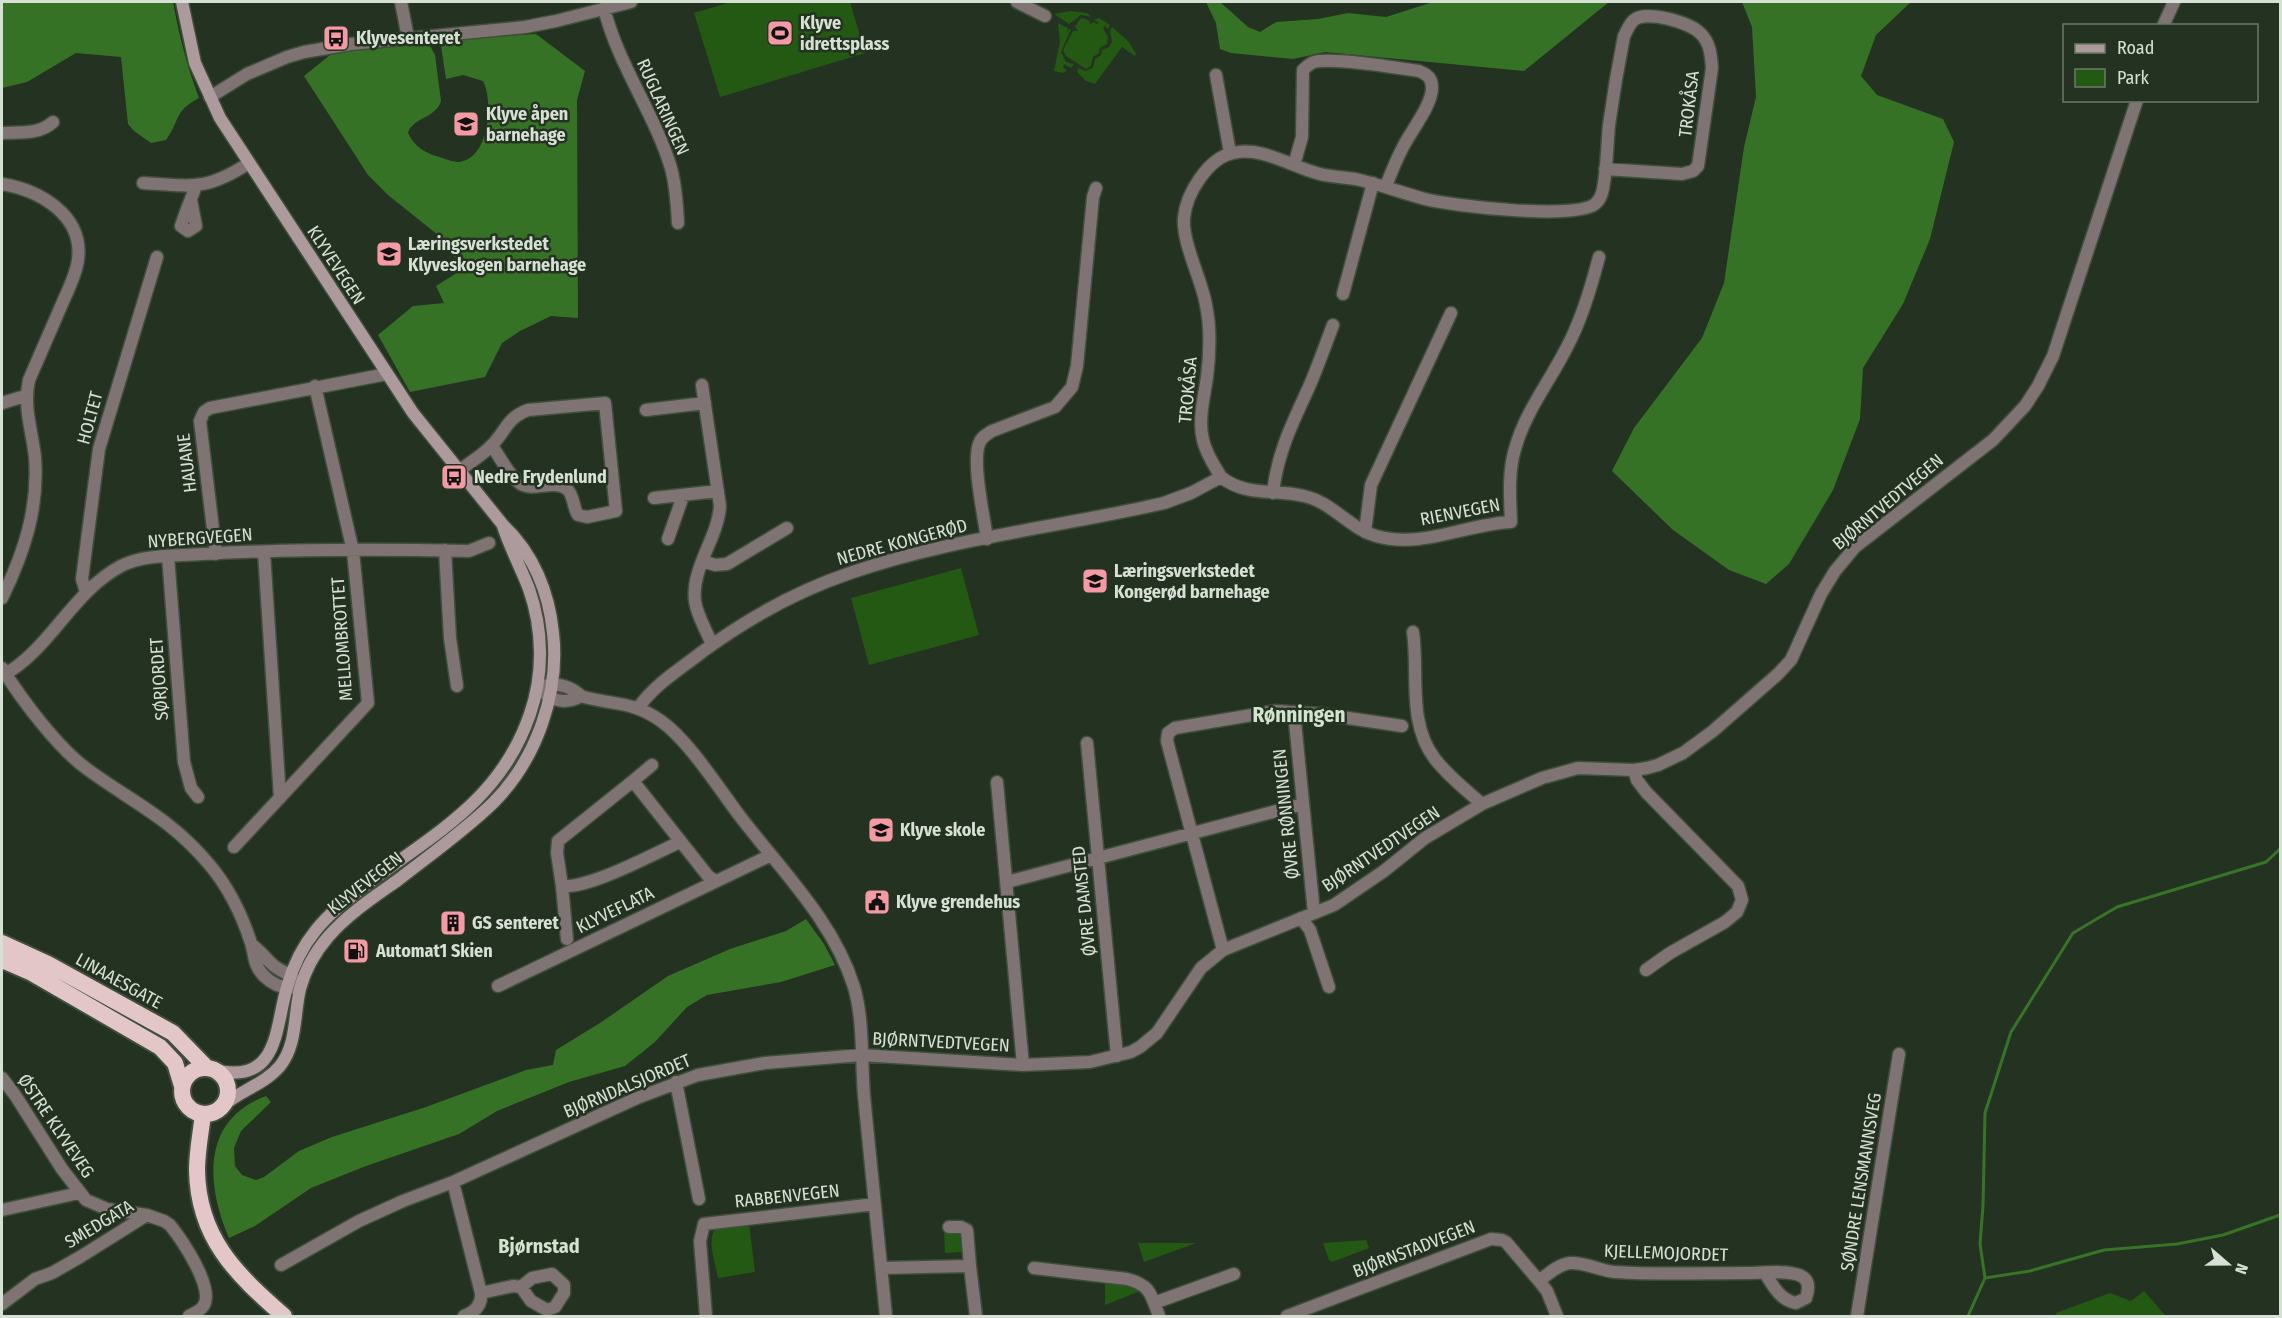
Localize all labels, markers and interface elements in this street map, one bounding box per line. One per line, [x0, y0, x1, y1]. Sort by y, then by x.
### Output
place label: Klyve idrettsplass [800, 12, 889, 55]
sports icon: Klyve idrettsplass [765, 18, 795, 48]
bus stop icon: Klyvesenteret [321, 23, 351, 53]
legend [2063, 24, 2258, 102]
place label: Klyvesenteret [356, 27, 461, 49]
text: Road [2117, 37, 2154, 59]
street label: RUGLARINGEN [632, 55, 694, 159]
text: Park [2117, 67, 2150, 89]
street label: TROKÅSA [1673, 69, 1704, 138]
place label: Klyve åpen barnehage [486, 103, 568, 146]
school or university icon: Klyve åpen barnehage [451, 109, 481, 139]
street label: KLYVEVEGEN [302, 221, 370, 309]
place label: Læringsverkstedet Klyveskogen barnehage [408, 233, 586, 276]
school or university icon: Læringsverkstedet Klyveskogen barnehage [374, 239, 404, 269]
street label: TROKÅSA [1173, 355, 1202, 424]
street label: HOLTET [72, 389, 108, 447]
street label: HAUANE [172, 432, 202, 494]
street label: BJØRNTVEDTVEGEN [1828, 449, 1948, 555]
bus stop icon: Nedre Frydenlund [439, 462, 469, 492]
place label: Nedre Frydenlund [474, 466, 607, 488]
street label: RIENVEGEN [1418, 493, 1502, 531]
street label: NEDRE KONGERØD [834, 514, 970, 570]
street label: NYBERGVEGEN [147, 523, 253, 553]
place label: Læringsverkstedet Kongerød barnehage [1114, 560, 1270, 603]
school or university icon: Læringsverkstedet Kongerød barnehage [1080, 566, 1110, 596]
street label: MELLOMBROTTET [327, 576, 357, 702]
street label: SØRJORDET [145, 636, 173, 721]
district label: Rønningen [1253, 702, 1345, 728]
street label: ØVRE RØNNINGEN [1268, 748, 1304, 880]
street label: BJØRNTVEDTVEGEN [1318, 801, 1444, 897]
school or university icon: Klyve skole [866, 815, 896, 845]
place label: Klyve skole [900, 819, 985, 841]
street label: ØVRE DAMSTED [1067, 845, 1101, 957]
street label: KLYVEVEGEN [323, 847, 407, 919]
street label: KLYVEFLATA [573, 882, 658, 938]
public building icon: Klyve grendehus [862, 887, 892, 917]
place label: Klyve grendehus [896, 891, 1020, 913]
building icon: GS senteret [438, 908, 468, 938]
place label: GS senteret [472, 912, 559, 934]
fuel station icon: Automat1 Skien [341, 936, 371, 966]
place label: Automat1 Skien [375, 940, 493, 962]
street label: LINAAESGATE [72, 948, 166, 1014]
street label: BJØRNTVEDTVEGEN [872, 1027, 1010, 1057]
street label: BJØRNDALSJORDET [560, 1049, 695, 1123]
street label: ØSTRE KLYVEVEG [13, 1070, 99, 1182]
street label: SØNDRE LENSMANNSVEG [1836, 1091, 1886, 1273]
street label: RABBENVEGEN [733, 1180, 841, 1212]
street label: SMEDGATA [61, 1195, 138, 1253]
street label: BJØRNSTADVEGEN [1350, 1216, 1478, 1282]
district label: Bjørnstad [498, 1234, 580, 1258]
north arrow [2198, 1234, 2258, 1294]
street label: KJELLEMOJORDET [1604, 1240, 1729, 1266]
text: N [2231, 1261, 2252, 1277]

